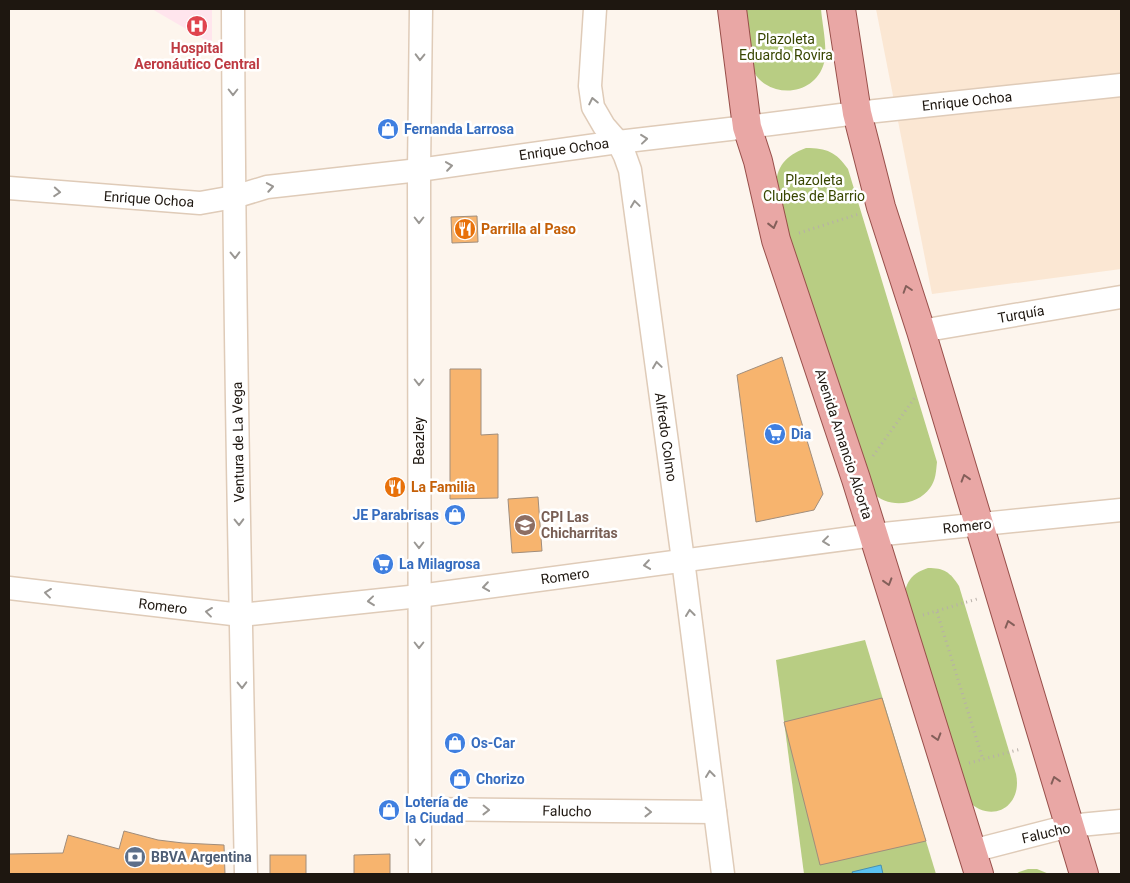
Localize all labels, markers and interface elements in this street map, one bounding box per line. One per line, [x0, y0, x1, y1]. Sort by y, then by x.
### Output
hospital icon: Hospital Aeronáutico Central [185, 14, 209, 38]
park label: Plazoleta Eduardo Rovira [739, 31, 833, 63]
place label: Hospital Aeronáutico Central [134, 40, 260, 72]
one-way arrow [415, 54, 425, 62]
street label: Enrique Ochoa [921, 88, 1013, 114]
one-way arrow [228, 89, 238, 97]
one-way arrow [588, 96, 599, 105]
shop icon: Fernanda Larrosa [376, 117, 400, 141]
place label: Fernanda Larrosa [404, 121, 514, 137]
one-way arrow [641, 134, 649, 145]
street label: Enrique Ochoa [518, 135, 610, 163]
one-way arrow [445, 161, 453, 172]
park label: Plazoleta Clubes de Barrio [763, 172, 865, 204]
one-way arrow [266, 182, 274, 192]
one-way arrow [54, 186, 62, 197]
street label: Enrique Ochoa [103, 188, 195, 210]
one-way arrow [630, 199, 640, 208]
one-way arrow [414, 216, 424, 224]
restaurant icon: Parrilla al Paso [453, 217, 477, 241]
place label: Parrilla al Paso [481, 221, 576, 237]
one-way arrow [767, 221, 778, 230]
one-way arrow [230, 252, 240, 259]
one-way arrow [903, 286, 913, 294]
street label: Turquía [997, 302, 1045, 326]
one-way arrow [652, 360, 662, 369]
street label: Avenida Amancio Alcorta [812, 367, 876, 521]
one-way arrow [414, 379, 424, 387]
street label: Ventura de La Vega [229, 382, 247, 502]
street label: Alfredo Colmo [652, 392, 680, 482]
street label: Beazley [411, 417, 427, 465]
supermarket icon: Dia [763, 422, 787, 446]
place label: Dia [791, 426, 812, 442]
restaurant icon: La Familia [383, 475, 407, 499]
one-way arrow [961, 475, 971, 483]
place label: La Familia [411, 479, 476, 495]
shop icon: JE Parabrisas [443, 503, 467, 527]
place label: JE Parabrisas [352, 507, 439, 523]
place label: CPI Las Chicharritas [541, 509, 618, 541]
school or university icon: CPI Las Chicharritas [513, 513, 537, 537]
street label: Romero [942, 515, 992, 537]
one-way arrow [234, 519, 244, 527]
one-way arrow [821, 536, 830, 546]
one-way arrow [414, 542, 424, 549]
supermarket icon: La Milagrosa [371, 552, 395, 576]
place label: La Milagrosa [399, 556, 481, 572]
one-way arrow [643, 559, 651, 570]
street label: Romero [540, 565, 590, 587]
one-way arrow [883, 577, 893, 585]
one-way arrow [482, 581, 490, 592]
one-way arrow [44, 588, 52, 599]
street label: Romero [138, 595, 188, 617]
one-way arrow [366, 595, 374, 606]
one-way arrow [205, 607, 213, 618]
one-way arrow [685, 608, 696, 616]
one-way arrow [1004, 620, 1014, 628]
one-way arrow [414, 642, 424, 649]
one-way arrow [237, 682, 247, 689]
shop icon: Os-Car [443, 731, 467, 755]
one-way arrow [931, 732, 941, 740]
place label: Os-Car [471, 735, 515, 751]
shop icon: Chorizo [448, 767, 472, 791]
one-way arrow [705, 769, 716, 777]
place label: Chorizo [476, 771, 525, 787]
one-way arrow [1051, 776, 1061, 784]
place label: Lotería de la Ciudad [405, 794, 469, 826]
shop icon: Lotería de la Ciudad [377, 798, 401, 822]
street label: Falucho [542, 803, 592, 819]
one-way arrow [482, 805, 490, 815]
one-way arrow [644, 807, 652, 817]
street label: Falucho [1020, 820, 1072, 846]
one-way arrow [415, 838, 425, 846]
bank icon: BBVA Argentina [123, 845, 147, 869]
place label: BBVA Argentina [151, 849, 252, 865]

